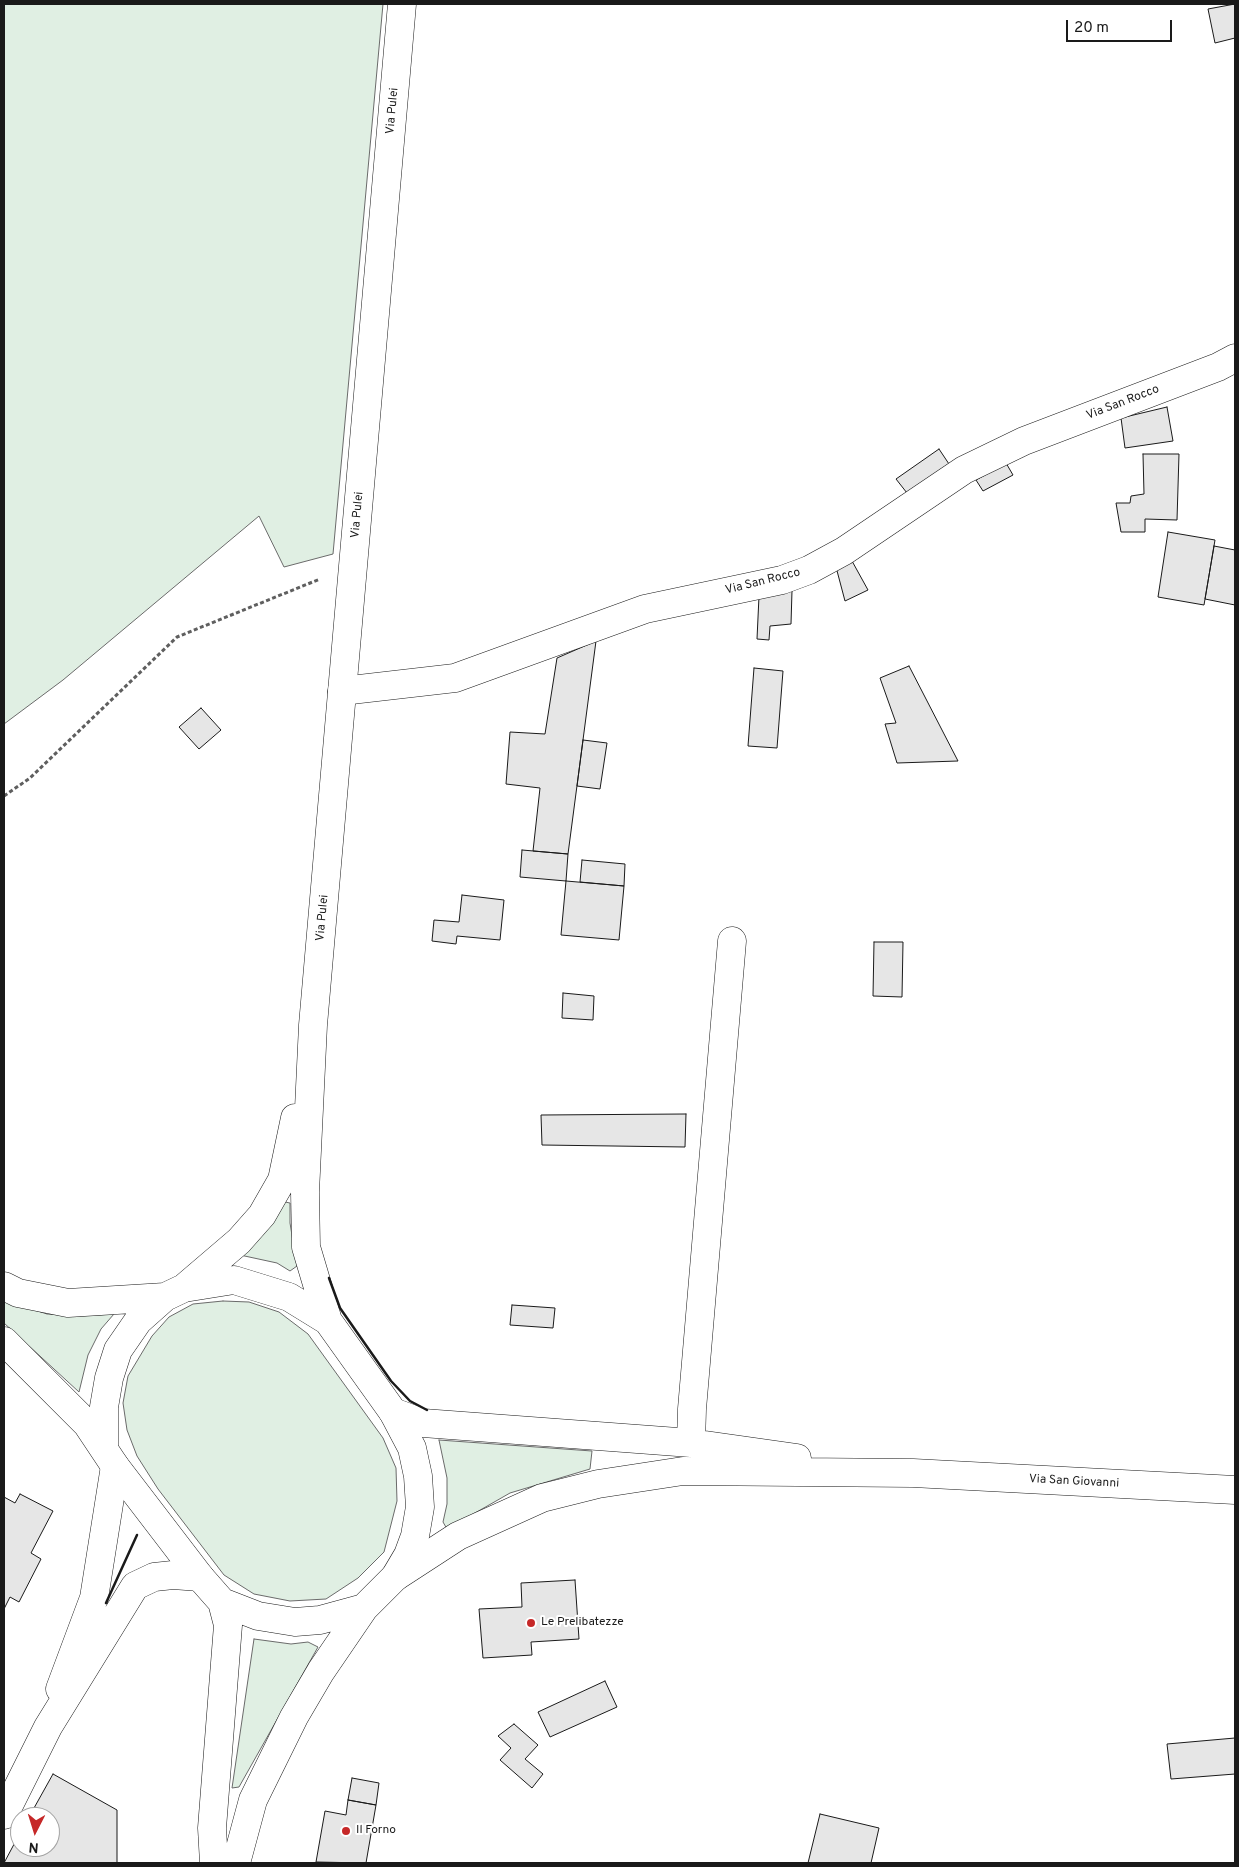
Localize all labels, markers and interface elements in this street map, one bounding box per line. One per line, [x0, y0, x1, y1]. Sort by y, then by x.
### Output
scale bar [1069, 10, 1175, 42]
text: 20 m [1074, 19, 1109, 38]
street label: Via Pulei [384, 87, 402, 135]
street label: Via San Rocco [1085, 383, 1161, 423]
street label: Via Pulei [349, 491, 367, 539]
street label: Via San Rocco [724, 566, 802, 598]
street label: Via Pulei [314, 894, 332, 942]
street label: Via San Giovanni [1029, 1472, 1119, 1492]
place label: Le Prelibatezze [541, 1616, 624, 1630]
marker: Le Prelibatezze [525, 1617, 537, 1629]
north arrow [10, 1807, 60, 1857]
place label: Il Forno [356, 1824, 396, 1838]
marker: Il Forno [340, 1825, 352, 1837]
text: N [28, 1838, 39, 1855]

